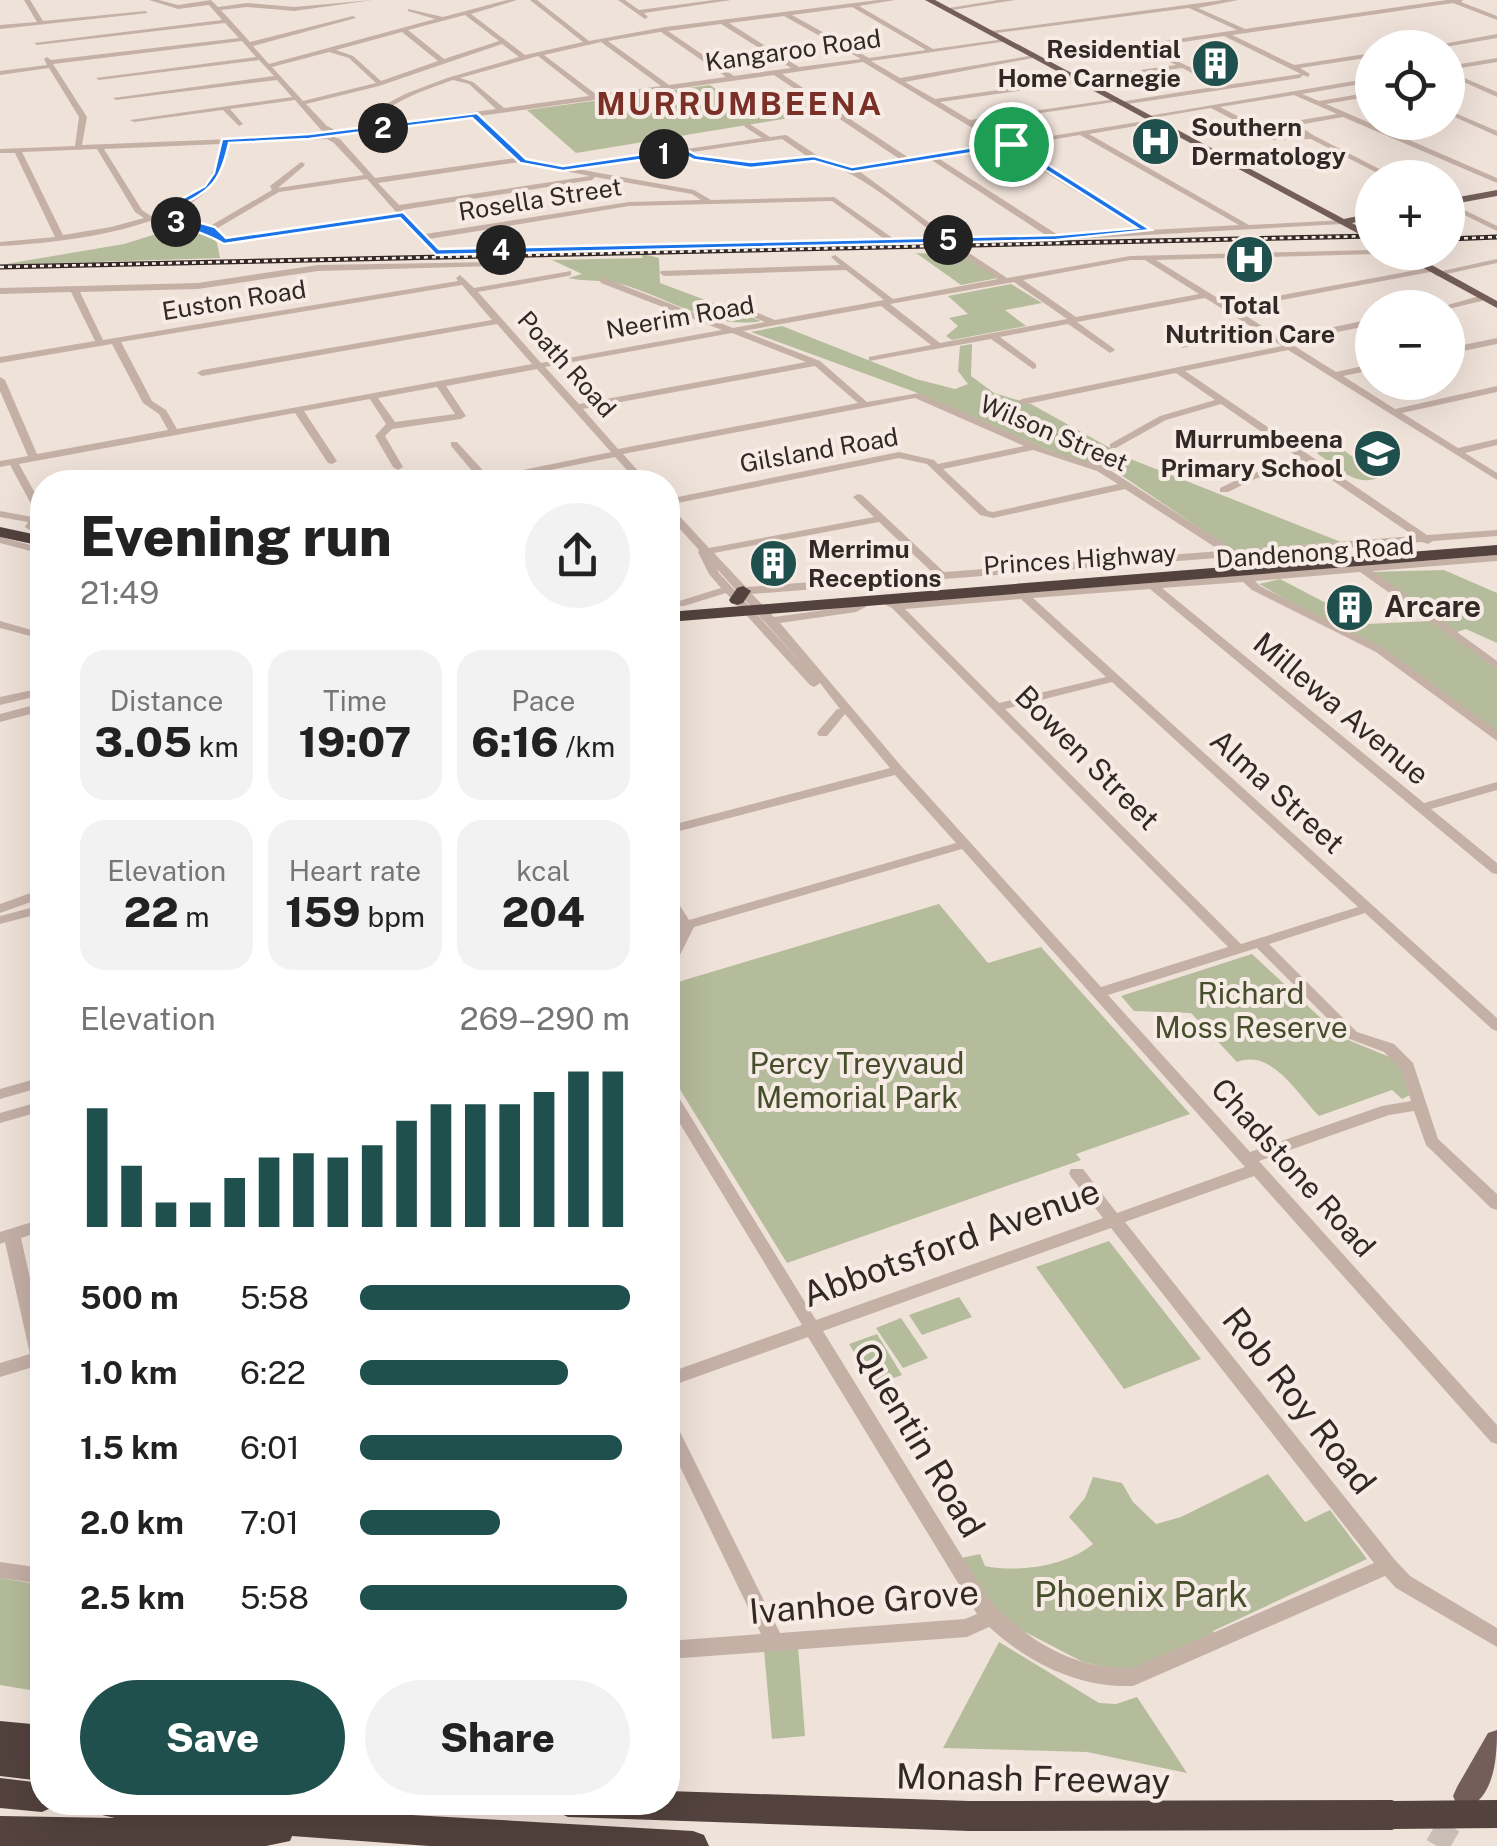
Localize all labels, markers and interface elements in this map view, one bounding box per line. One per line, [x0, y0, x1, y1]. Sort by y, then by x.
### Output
street label: Kangaroo Road [703, 23, 883, 77]
map controls [1355, 30, 1465, 400]
button: locate [1355, 30, 1465, 140]
place label: Residential Home Carnegie [997, 34, 1181, 93]
building icon: Residential Home Carnegie [1190, 37, 1242, 89]
district label: MURRUMBEENA [596, 85, 884, 122]
pin [969, 102, 1054, 187]
pin: 2 [358, 103, 408, 153]
text: 2 [374, 111, 392, 144]
place label: Southern Dermatology [1191, 112, 1346, 171]
hospital icon: Southern Dermatology [1130, 115, 1182, 167]
icon: arrive [984, 117, 1039, 172]
pin: 1 [639, 129, 689, 179]
text: 1 [658, 137, 670, 170]
button: + [1355, 160, 1465, 270]
street label: Rosella Street [456, 171, 624, 227]
pin: 3 [151, 197, 201, 247]
text: 3 [167, 205, 185, 238]
pin: 5 [923, 215, 973, 265]
text: 5 [939, 223, 957, 256]
pin: 4 [476, 225, 526, 275]
text: 4 [492, 233, 510, 266]
hospital icon: Total Nutrition Care [1224, 233, 1276, 285]
street label: Euston Road [160, 274, 308, 326]
street label: Neerim Road [604, 289, 756, 345]
place label: Total Nutrition Care [1165, 290, 1335, 349]
button: − [1355, 290, 1465, 400]
street label: Poath Road [512, 305, 622, 423]
street label: Wilson Street [976, 388, 1132, 478]
street label: Gilsland Road [737, 421, 901, 479]
place label: Murrumbeena Primary School [1160, 424, 1343, 483]
school or university icon: Murrumbeena Primary School [1352, 427, 1404, 479]
button: share [525, 503, 630, 608]
text: Evening run [80, 504, 392, 568]
street label: Dandenong Road [1215, 530, 1415, 574]
place label: Merrimu Receptions [808, 534, 942, 593]
building icon: Merrimu Receptions [747, 537, 799, 589]
street label: Princes Highway [982, 537, 1178, 581]
text: 21:49 [80, 574, 159, 611]
building icon: Arcare [1323, 581, 1375, 633]
place label: Arcare [1384, 588, 1481, 624]
street label: Millewa Avenue [1247, 624, 1437, 792]
street label: Bowen Street [1008, 678, 1167, 837]
text: Distance [110, 684, 223, 717]
text: Time [323, 684, 387, 717]
text: Pace [511, 684, 575, 717]
text: 3.05 [95, 717, 192, 766]
text: 19:07 [299, 717, 411, 766]
text: 6:16 [471, 717, 559, 766]
street label: Alma Street [1203, 722, 1352, 861]
text: km [192, 730, 239, 763]
text: /km [559, 730, 615, 763]
text: Elevation [107, 854, 226, 887]
text: Heart rate [289, 854, 421, 887]
text: kcal [516, 854, 570, 887]
text: 22 [124, 887, 179, 936]
text: 159 [285, 887, 361, 936]
text: 204 [502, 887, 585, 936]
text: m [179, 900, 210, 933]
text: bpm [361, 900, 425, 933]
park label: Richard Moss Reserve [1154, 975, 1348, 1045]
text: Elevation [80, 1000, 216, 1037]
text: 269–290 m [460, 1000, 630, 1037]
park label: Percy Treyvaud Memorial Park [750, 1045, 964, 1115]
street label: Chadstone Road [1204, 1071, 1383, 1264]
street label: Abbotsford Avenue [797, 1170, 1105, 1315]
text: 500 m [80, 1279, 179, 1316]
text: 5:58 [240, 1279, 309, 1316]
street label: Rob Roy Road [1214, 1300, 1385, 1502]
street label: Quentin Road [845, 1335, 994, 1545]
text: 1.0 km [80, 1354, 177, 1391]
text: 6:22 [240, 1354, 306, 1391]
text: 1.5 km [80, 1429, 178, 1466]
text: 6:01 [240, 1429, 300, 1466]
text: 2.0 km [80, 1504, 184, 1541]
text: 7:01 [240, 1504, 299, 1541]
street label: Ivanhoe Grove [747, 1571, 981, 1632]
park label: Phoenix Park [1034, 1574, 1248, 1615]
text: 2.5 km [80, 1579, 185, 1616]
text: 5:58 [240, 1579, 309, 1616]
button: Save [80, 1680, 345, 1795]
button: Share [365, 1680, 630, 1795]
street label: Monash Freeway [896, 1756, 1170, 1801]

